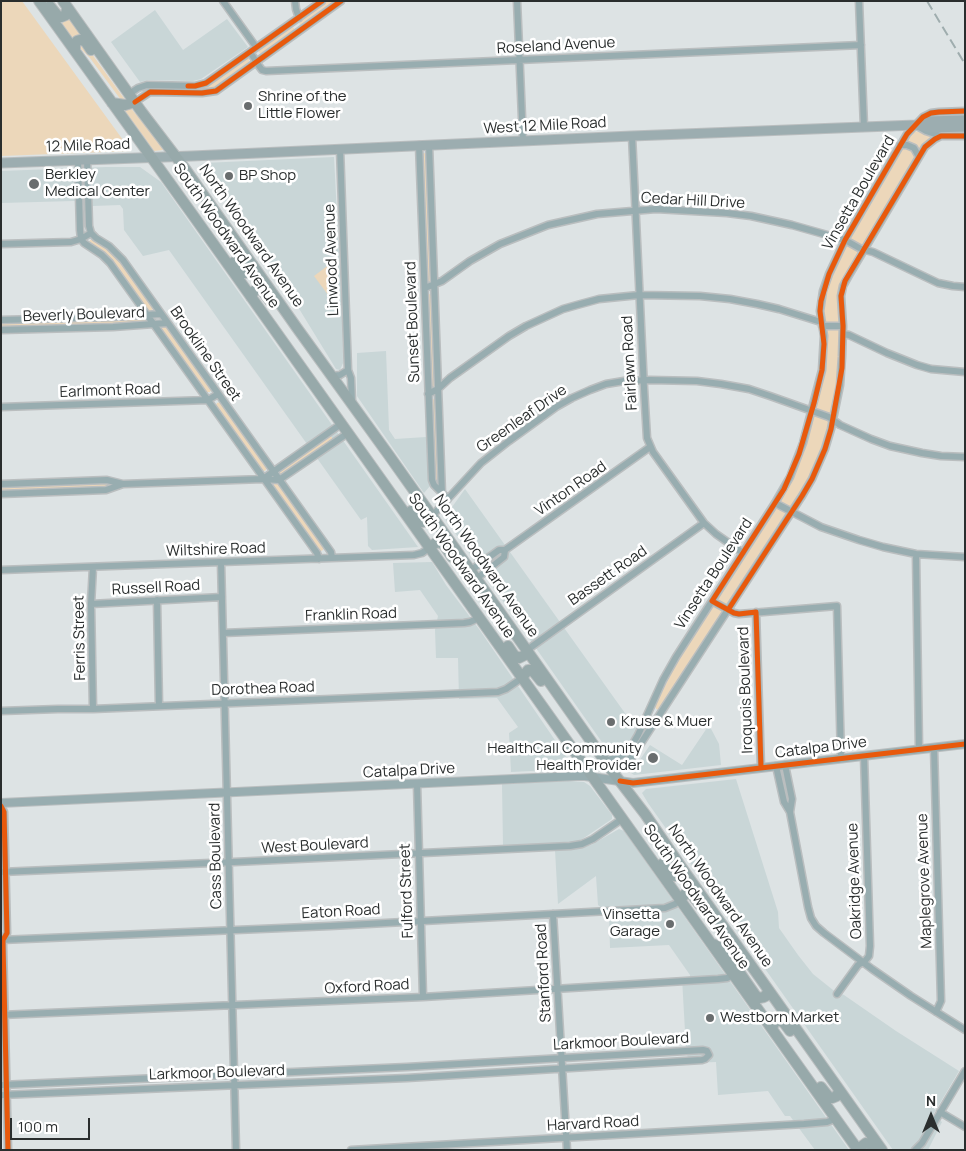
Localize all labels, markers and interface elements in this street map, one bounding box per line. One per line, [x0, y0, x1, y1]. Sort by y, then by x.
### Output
street label: Roseland Avenue [496, 34, 616, 58]
place label: Shrine of the Little Flower [258, 88, 347, 123]
marker: Shrine of the Little Flower [242, 100, 254, 112]
street label: West 12 Mile Road [483, 114, 607, 138]
street label: Vinsetta Boulevard [819, 133, 899, 253]
street label: 12 Mile Road [46, 136, 130, 156]
street label: South Woodward Avenue [169, 160, 283, 312]
street label: North Woodward Avenue [195, 161, 307, 311]
place label: Berkley Medical Center [45, 166, 150, 201]
place label: BP Shop [239, 167, 296, 185]
marker: BP Shop [223, 170, 235, 182]
marker: Berkley Medical Center [27, 177, 41, 191]
street label: Cedar Hill Drive [641, 189, 745, 213]
street label: Linwood Avenue [321, 204, 343, 316]
street label: Sunset Boulevard [402, 261, 424, 383]
street label: Brookline Street [166, 303, 244, 405]
street label: Beverly Boulevard [23, 304, 145, 326]
street label: Fairlawn Road [619, 315, 641, 411]
street label: Earlmont Road [59, 380, 161, 402]
street label: Greenleaf Drive [473, 381, 571, 457]
street label: Vinton Road [532, 458, 610, 520]
street label: South Woodward Avenue [404, 490, 518, 642]
street label: North Woodward Avenue [430, 491, 542, 641]
street label: Vinsetta Boulevard [671, 515, 757, 633]
street label: Wiltshire Road [166, 539, 266, 561]
street label: Bassett Road [565, 542, 651, 610]
street label: Russell Road [111, 577, 201, 599]
street label: Ferris Street [70, 595, 90, 681]
street label: Franklin Road [305, 604, 397, 626]
street label: Iroquois Boulevard [735, 626, 757, 754]
street label: Dorothea Road [211, 678, 315, 700]
place label: Kruse & Muer [621, 713, 712, 731]
marker: Kruse & Muer [605, 716, 617, 728]
street label: Catalpa Drive [774, 733, 868, 763]
place label: HealthCall Community Health Provider [487, 740, 642, 775]
marker: HealthCall Community Health Provider [646, 751, 660, 765]
street label: Catalpa Drive [362, 760, 456, 782]
street label: Cass Boulevard [206, 803, 226, 909]
street label: Maplegrove Avenue [914, 813, 936, 949]
street label: South Woodward Avenue [639, 821, 753, 973]
street label: North Woodward Avenue [664, 821, 776, 971]
street label: Oakridge Avenue [844, 823, 866, 939]
street label: West Boulevard [261, 834, 369, 858]
street label: Fulford Street [396, 843, 418, 939]
street label: Eaton Road [301, 901, 381, 923]
place label: Vinsetta Garage [603, 906, 660, 941]
marker: Vinsetta Garage [664, 918, 676, 930]
street label: Stanford Road [532, 923, 556, 1023]
street label: Oxford Road [324, 976, 410, 998]
place label: Westborn Market [720, 1009, 839, 1027]
marker: Westborn Market [704, 1012, 716, 1024]
street label: Larkmoor Boulevard [552, 1029, 690, 1055]
street label: Larkmoor Boulevard [149, 1062, 285, 1084]
north arrow [906, 1091, 956, 1141]
text: N [926, 1091, 936, 1110]
scale bar [12, 1108, 92, 1140]
street label: Harvard Road [546, 1113, 640, 1135]
text: 100 m [18, 1116, 58, 1137]

